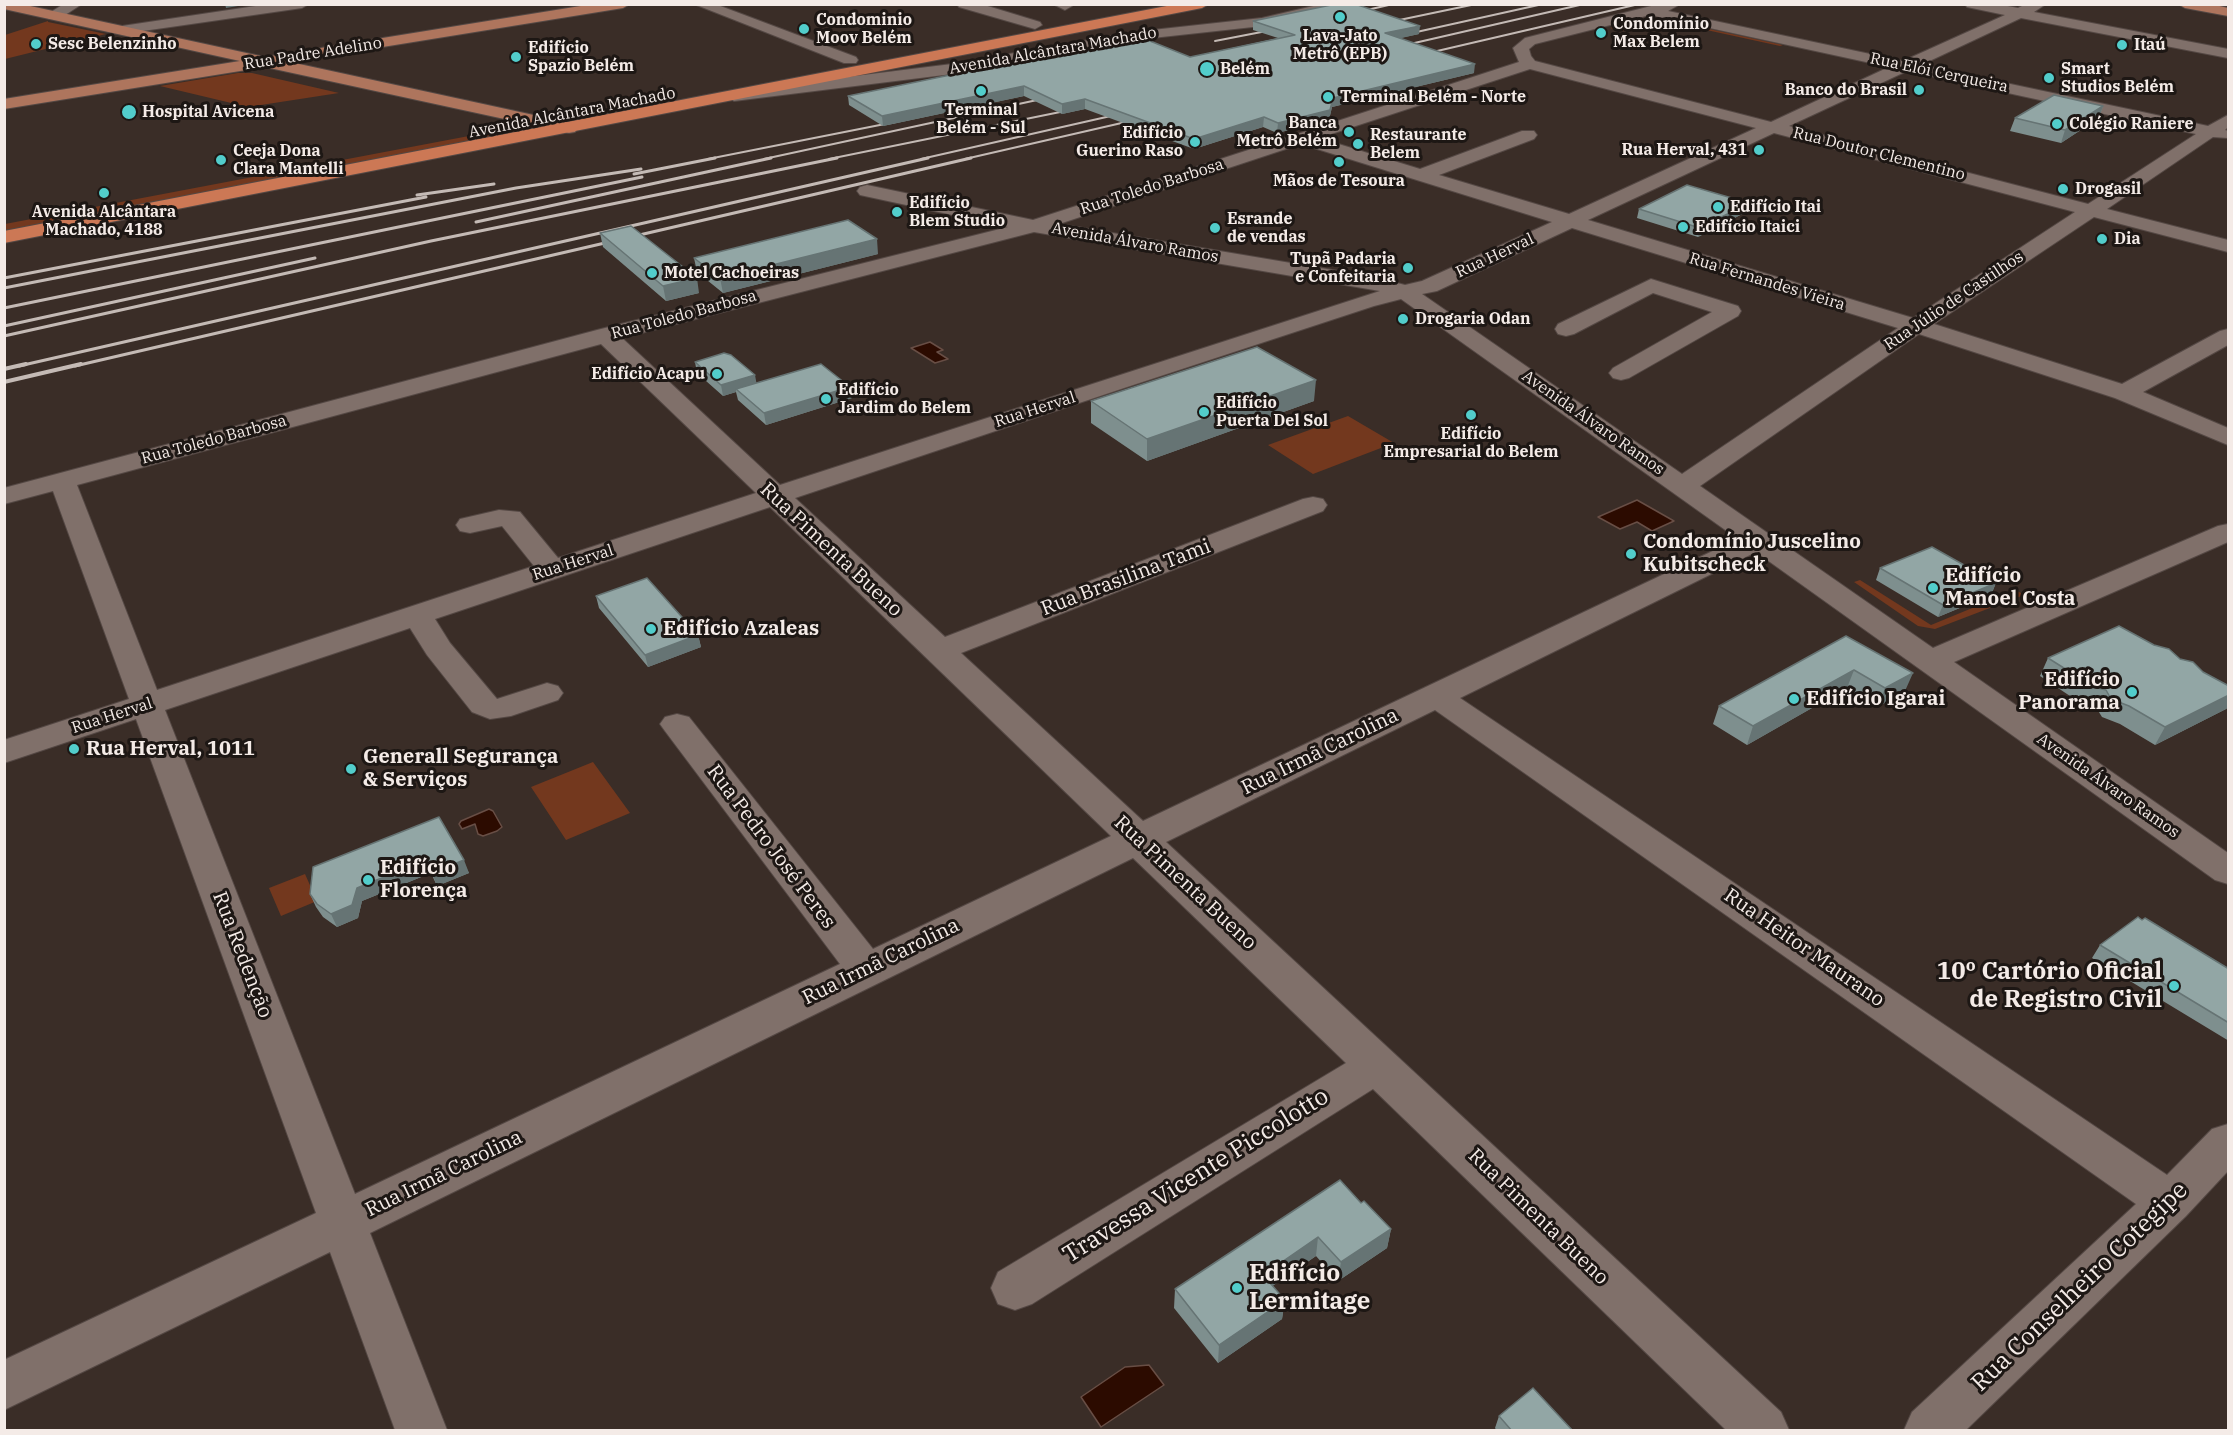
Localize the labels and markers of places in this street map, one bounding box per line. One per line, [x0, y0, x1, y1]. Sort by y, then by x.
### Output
place label: Condominio Moov Belém [816, 10, 912, 48]
marker: Lava-Jato Metrô (EPB) [1333, 10, 1347, 24]
place label: Condomínio Max Belem [1613, 14, 1709, 52]
marker: Condominio Moov Belém [797, 22, 811, 36]
place label: Lava-Jato Metrô (EPB) [1293, 26, 1387, 64]
marker: Condomínio Max Belem [1594, 26, 1608, 40]
place label: Sesc Belenzinho [48, 34, 177, 54]
place label: Itaú [2134, 35, 2166, 55]
marker: Sesc Belenzinho [29, 37, 43, 51]
place label: Edifício Spazio Belém [528, 38, 634, 76]
marker: Itaú [2115, 38, 2129, 52]
marker: Edifício Spazio Belém [509, 50, 523, 64]
place label: Belém [1220, 59, 1270, 79]
place label: Smart Studios Belém [2061, 59, 2174, 97]
marker: Belém [1198, 60, 1216, 78]
marker: Smart Studios Belém [2042, 71, 2056, 85]
place label: Banco do Brasil [1784, 80, 1907, 100]
marker: Banco do Brasil [1912, 83, 1926, 97]
marker: Terminal Belém - Sul [974, 84, 988, 98]
place label: Terminal Belém - Norte [1340, 87, 1526, 107]
marker: Terminal Belém - Norte [1321, 90, 1335, 104]
place label: Terminal Belém - Sul [936, 100, 1026, 138]
place label: Hospital Avicena [142, 102, 274, 122]
marker: Hospital Avicena [120, 103, 138, 121]
place label: Banca Metrô Belém [1237, 113, 1337, 151]
place label: Colégio Raniere [2069, 114, 2194, 134]
marker: Colégio Raniere [2050, 117, 2064, 131]
place label: Edifício Guerino Raso [1076, 123, 1183, 161]
marker: Banca Metrô Belém [1342, 125, 1356, 139]
place label: Restaurante Belem [1370, 125, 1467, 163]
marker: Edifício Guerino Raso [1188, 135, 1202, 149]
marker: Restaurante Belem [1351, 137, 1365, 151]
place label: Rua Herval, 431 [1621, 140, 1747, 160]
place label: Ceeja Dona Clara Mantelli [233, 141, 344, 179]
marker: Rua Herval, 431 [1752, 143, 1766, 157]
marker: Ceeja Dona Clara Mantelli [214, 153, 228, 167]
marker: Mãos de Tesoura [1332, 155, 1346, 169]
place label: Mãos de Tesoura [1273, 171, 1405, 191]
place label: Drogasil [2075, 179, 2141, 199]
marker: Drogasil [2056, 182, 2070, 196]
marker: Avenida Alcântara Machado, 4188 [97, 186, 111, 200]
place label: Edifício Blem Studio [909, 193, 1005, 231]
place label: Edifício Itai [1730, 197, 1821, 217]
marker: Edifício Itai [1711, 200, 1725, 214]
place label: Avenida Alcântara Machado, 4188 [32, 202, 176, 240]
marker: Edifício Blem Studio [890, 205, 904, 219]
place label: Esrande de vendas [1227, 209, 1306, 247]
place label: Edifício Itaici [1695, 217, 1800, 237]
marker: Edifício Itaici [1676, 220, 1690, 234]
marker: Esrande de vendas [1208, 221, 1222, 235]
place label: Dia [2114, 229, 2141, 249]
marker: Dia [2095, 232, 2109, 246]
place label: Tupã Padaria e Confeitaria [1290, 249, 1396, 287]
marker: Tupã Padaria e Confeitaria [1401, 261, 1415, 275]
place label: Motel Cachoeiras [664, 263, 799, 283]
marker: Motel Cachoeiras [645, 266, 659, 280]
place label: Drogaria Odan [1415, 309, 1531, 329]
marker: Drogaria Odan [1396, 312, 1410, 326]
place label: Edifício Acapu [591, 364, 705, 384]
marker: Edifício Acapu [710, 367, 724, 381]
place label: Edifício Jardim do Belem [838, 380, 971, 418]
marker: Edifício Jardim do Belem [819, 392, 833, 406]
place label: Edifício Puerta Del Sol [1216, 393, 1328, 431]
marker: Edifício Puerta Del Sol [1197, 405, 1211, 419]
marker: Edifício Empresarial do Belem [1464, 408, 1478, 422]
place label: Edifício Empresarial do Belem [1384, 424, 1558, 462]
place label: Condomínio Juscelino Kubitscheck [1643, 530, 1861, 577]
marker: Condomínio Juscelino Kubitscheck [1624, 547, 1638, 561]
place label: Edifício Manoel Costa [1945, 564, 2076, 611]
marker: Edifício Manoel Costa [1926, 581, 1940, 595]
place label: Edifício Azaleas [663, 617, 819, 641]
marker: Edifício Azaleas [644, 622, 658, 636]
place label: Edifício Panorama [2018, 668, 2120, 715]
marker: Edifício Panorama [2125, 685, 2139, 699]
place label: Edifício Igarai [1806, 687, 1945, 711]
marker: Edifício Igarai [1787, 692, 1801, 706]
place label: Rua Herval, 1011 [86, 737, 255, 761]
marker: Rua Herval, 1011 [67, 742, 81, 756]
place label: Generall Segurança & Serviços [363, 745, 558, 792]
marker: Generall Segurança & Serviços [344, 762, 358, 776]
place label: Edifício Florença [380, 856, 467, 903]
marker: Edifício Florença [361, 873, 375, 887]
place label: 10º Cartório Oficial de Registro Civil [1937, 958, 2162, 1014]
marker: 10º Cartório Oficial de Registro Civil [2167, 979, 2181, 993]
place label: Edifício Lermitage [1249, 1260, 1370, 1316]
marker: Edifício Lermitage [1230, 1281, 1244, 1295]

